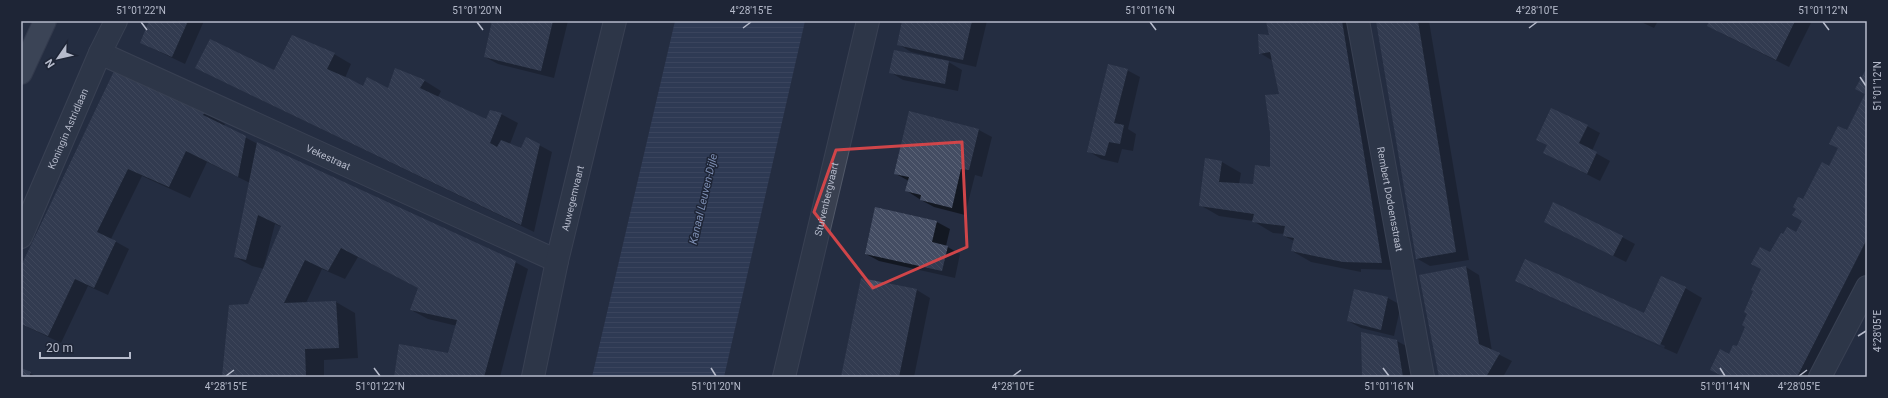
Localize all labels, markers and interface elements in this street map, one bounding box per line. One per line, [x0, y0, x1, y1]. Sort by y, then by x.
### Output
text: 51°01'22"N [116, 5, 166, 16]
text: 51°01'20"N [452, 5, 502, 16]
text: 4°28'15"E [730, 5, 773, 16]
text: 51°01'16"N [1125, 5, 1175, 16]
text: 4°28'10"E [1516, 5, 1559, 16]
text: 51°01'12"N [1798, 5, 1848, 16]
north arrow [38, 38, 78, 78]
text: N [42, 56, 58, 70]
text: 51°01'12"N [1872, 61, 1883, 111]
street label: Koningin Astridlaan [46, 87, 90, 171]
street label: Vekestraat [304, 143, 352, 172]
street label: Rembert Dodoensstraat [1375, 146, 1405, 252]
water label: Kanaal Leuven-Dijle [687, 152, 720, 246]
street label: Stuivenbergvaart [813, 161, 841, 237]
street label: Auwegemvaart [559, 164, 586, 232]
text: 4°28'05"E [1872, 309, 1883, 352]
scale bar [40, 334, 130, 360]
text: 20 m [46, 341, 73, 355]
text: 4°28'15"E [205, 381, 248, 392]
text: 51°01'22"N [355, 381, 405, 392]
text: 51°01'20"N [691, 381, 741, 392]
text: 4°28'10"E [992, 381, 1035, 392]
text: 51°01'16"N [1364, 381, 1414, 392]
text: 51°01'14"N [1700, 381, 1750, 392]
text: 4°28'05"E [1778, 381, 1821, 392]

